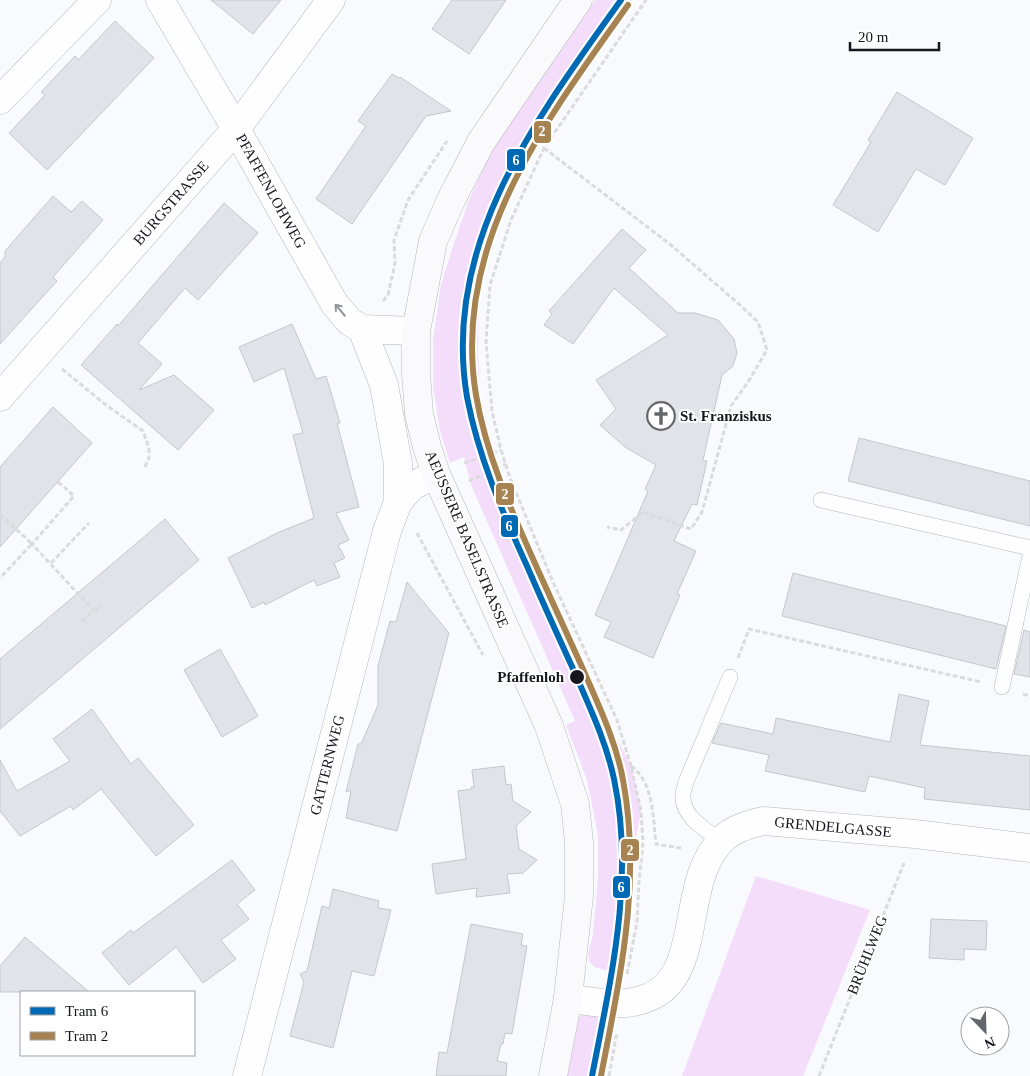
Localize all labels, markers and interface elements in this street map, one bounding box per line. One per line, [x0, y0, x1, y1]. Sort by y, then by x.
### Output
scale bar [850, 20, 939, 52]
text: 20 m [858, 29, 889, 45]
line badge: 2 [533, 120, 552, 144]
text: 2 [539, 124, 546, 139]
street label: PFAFFENLOHWEG [233, 131, 309, 251]
line badge: 6 [506, 148, 526, 172]
text: 6 [513, 153, 520, 168]
street label: BURGSTRASSE [130, 158, 212, 248]
one-way arrow [334, 303, 345, 316]
church icon: St. Franziskus [646, 401, 676, 431]
place label: St. Franziskus [680, 408, 772, 424]
street label: AEUSSERE BASELSTRASSE [422, 448, 512, 630]
line badge: 2 [495, 482, 515, 506]
text: 2 [502, 487, 509, 502]
line badge: 6 [500, 514, 519, 538]
text: 6 [506, 519, 513, 534]
marker: Pfaffenloh [568, 668, 586, 686]
place label: Pfaffenloh [497, 669, 565, 685]
street label: GATTERNWEG [307, 713, 347, 817]
street label: GRENDELGASSE [774, 814, 892, 840]
line badge: 2 [620, 838, 640, 862]
text: 2 [627, 843, 634, 858]
line badge: 6 [612, 875, 631, 899]
text: 6 [618, 880, 625, 895]
street label: BRÜHLWEG [844, 913, 890, 997]
legend [20, 991, 195, 1056]
text: Tram 6 [65, 1003, 109, 1019]
north arrow [960, 1006, 1010, 1056]
text: Tram 2 [65, 1028, 108, 1044]
text: N [982, 1034, 997, 1051]

